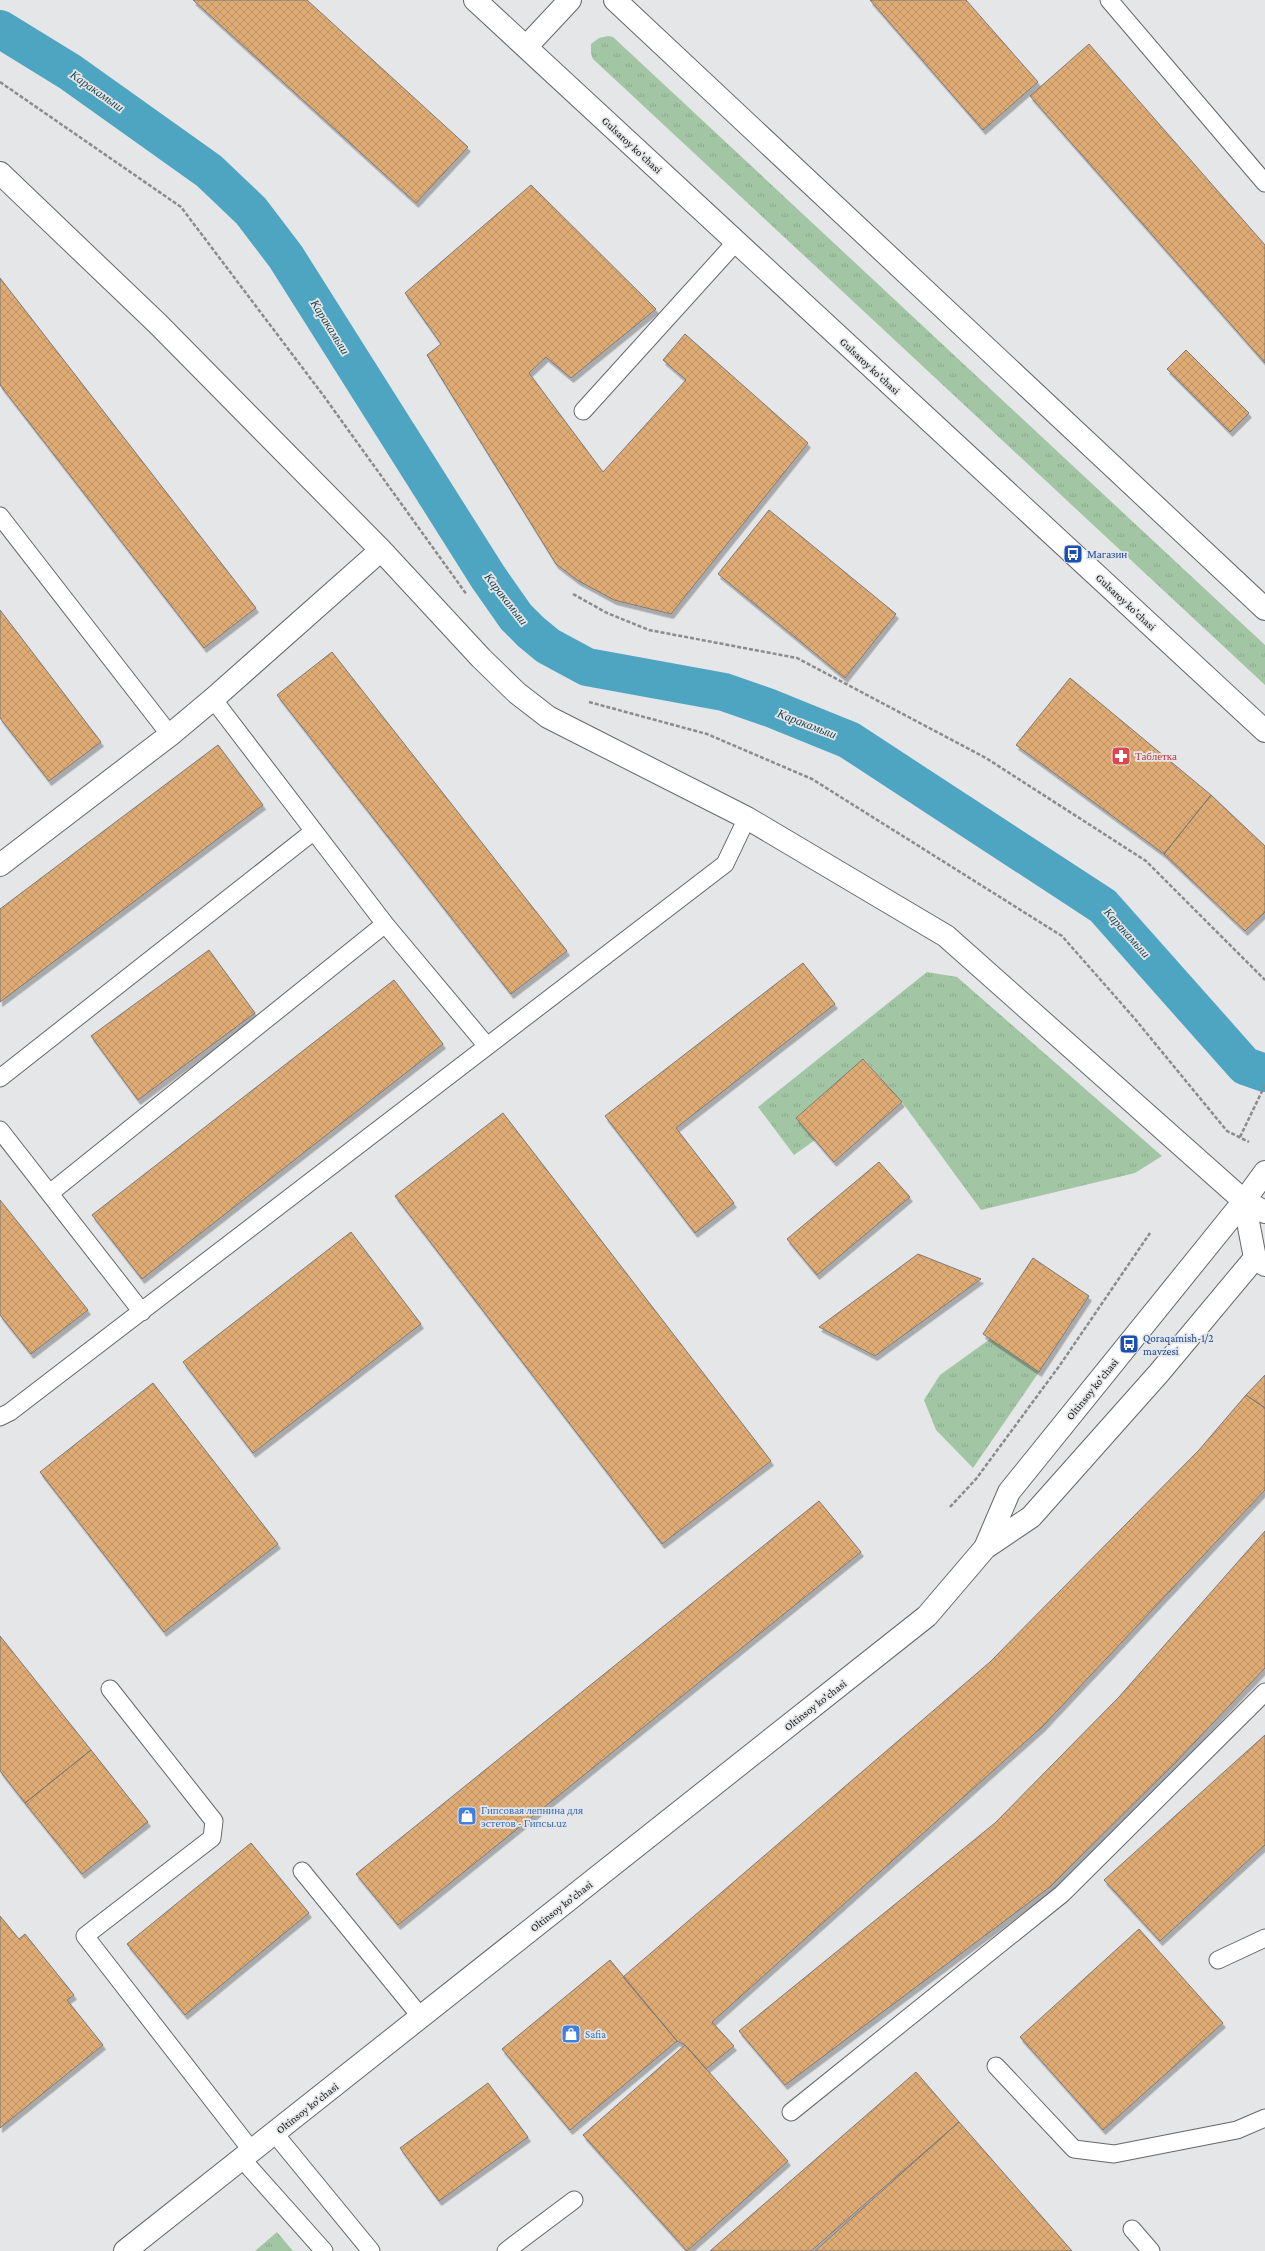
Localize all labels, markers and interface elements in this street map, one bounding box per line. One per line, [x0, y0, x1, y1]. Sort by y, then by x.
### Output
water label: Каракамыш [67, 67, 126, 115]
street label: Gulsaroy ko'chasi [599, 114, 664, 177]
water label: Каракамыш [307, 296, 352, 357]
street label: Gulsaroy ko'chasi [837, 335, 902, 398]
bus stop icon: Магазин [1062, 543, 1084, 565]
place label: Магазин [1087, 548, 1127, 560]
water label: Каракамыш [481, 569, 531, 628]
street label: Gulsaroy ko'chasi [1093, 571, 1158, 634]
water label: Каракамыш [775, 706, 839, 742]
pharmacy icon: Таблетка [1110, 745, 1132, 767]
place label: Таблетка [1135, 750, 1177, 762]
water label: Каракамыш [1100, 904, 1153, 961]
place label: Qoraqamish-1/2 mavzesi [1143, 1332, 1214, 1357]
bus stop icon: Qoraqamish-1/2 mavzesi [1118, 1333, 1140, 1355]
street label: Oltinsoy ko'chasi [1064, 1356, 1121, 1423]
street label: Oltinsoy ko'chasi [782, 1677, 849, 1734]
place label: Гипсовая лепнина для эстетов - Гипсы.uz [481, 1804, 583, 1829]
shop icon: Гипсовая лепнина для эстетов - Гипсы.uz [456, 1805, 478, 1827]
street label: Oltinsoy ko'chasi [528, 1878, 595, 1935]
shop icon: Safia [560, 2023, 582, 2045]
place label: Safia [585, 2028, 606, 2040]
street label: Oltinsoy ko'chasi [274, 2080, 341, 2137]

